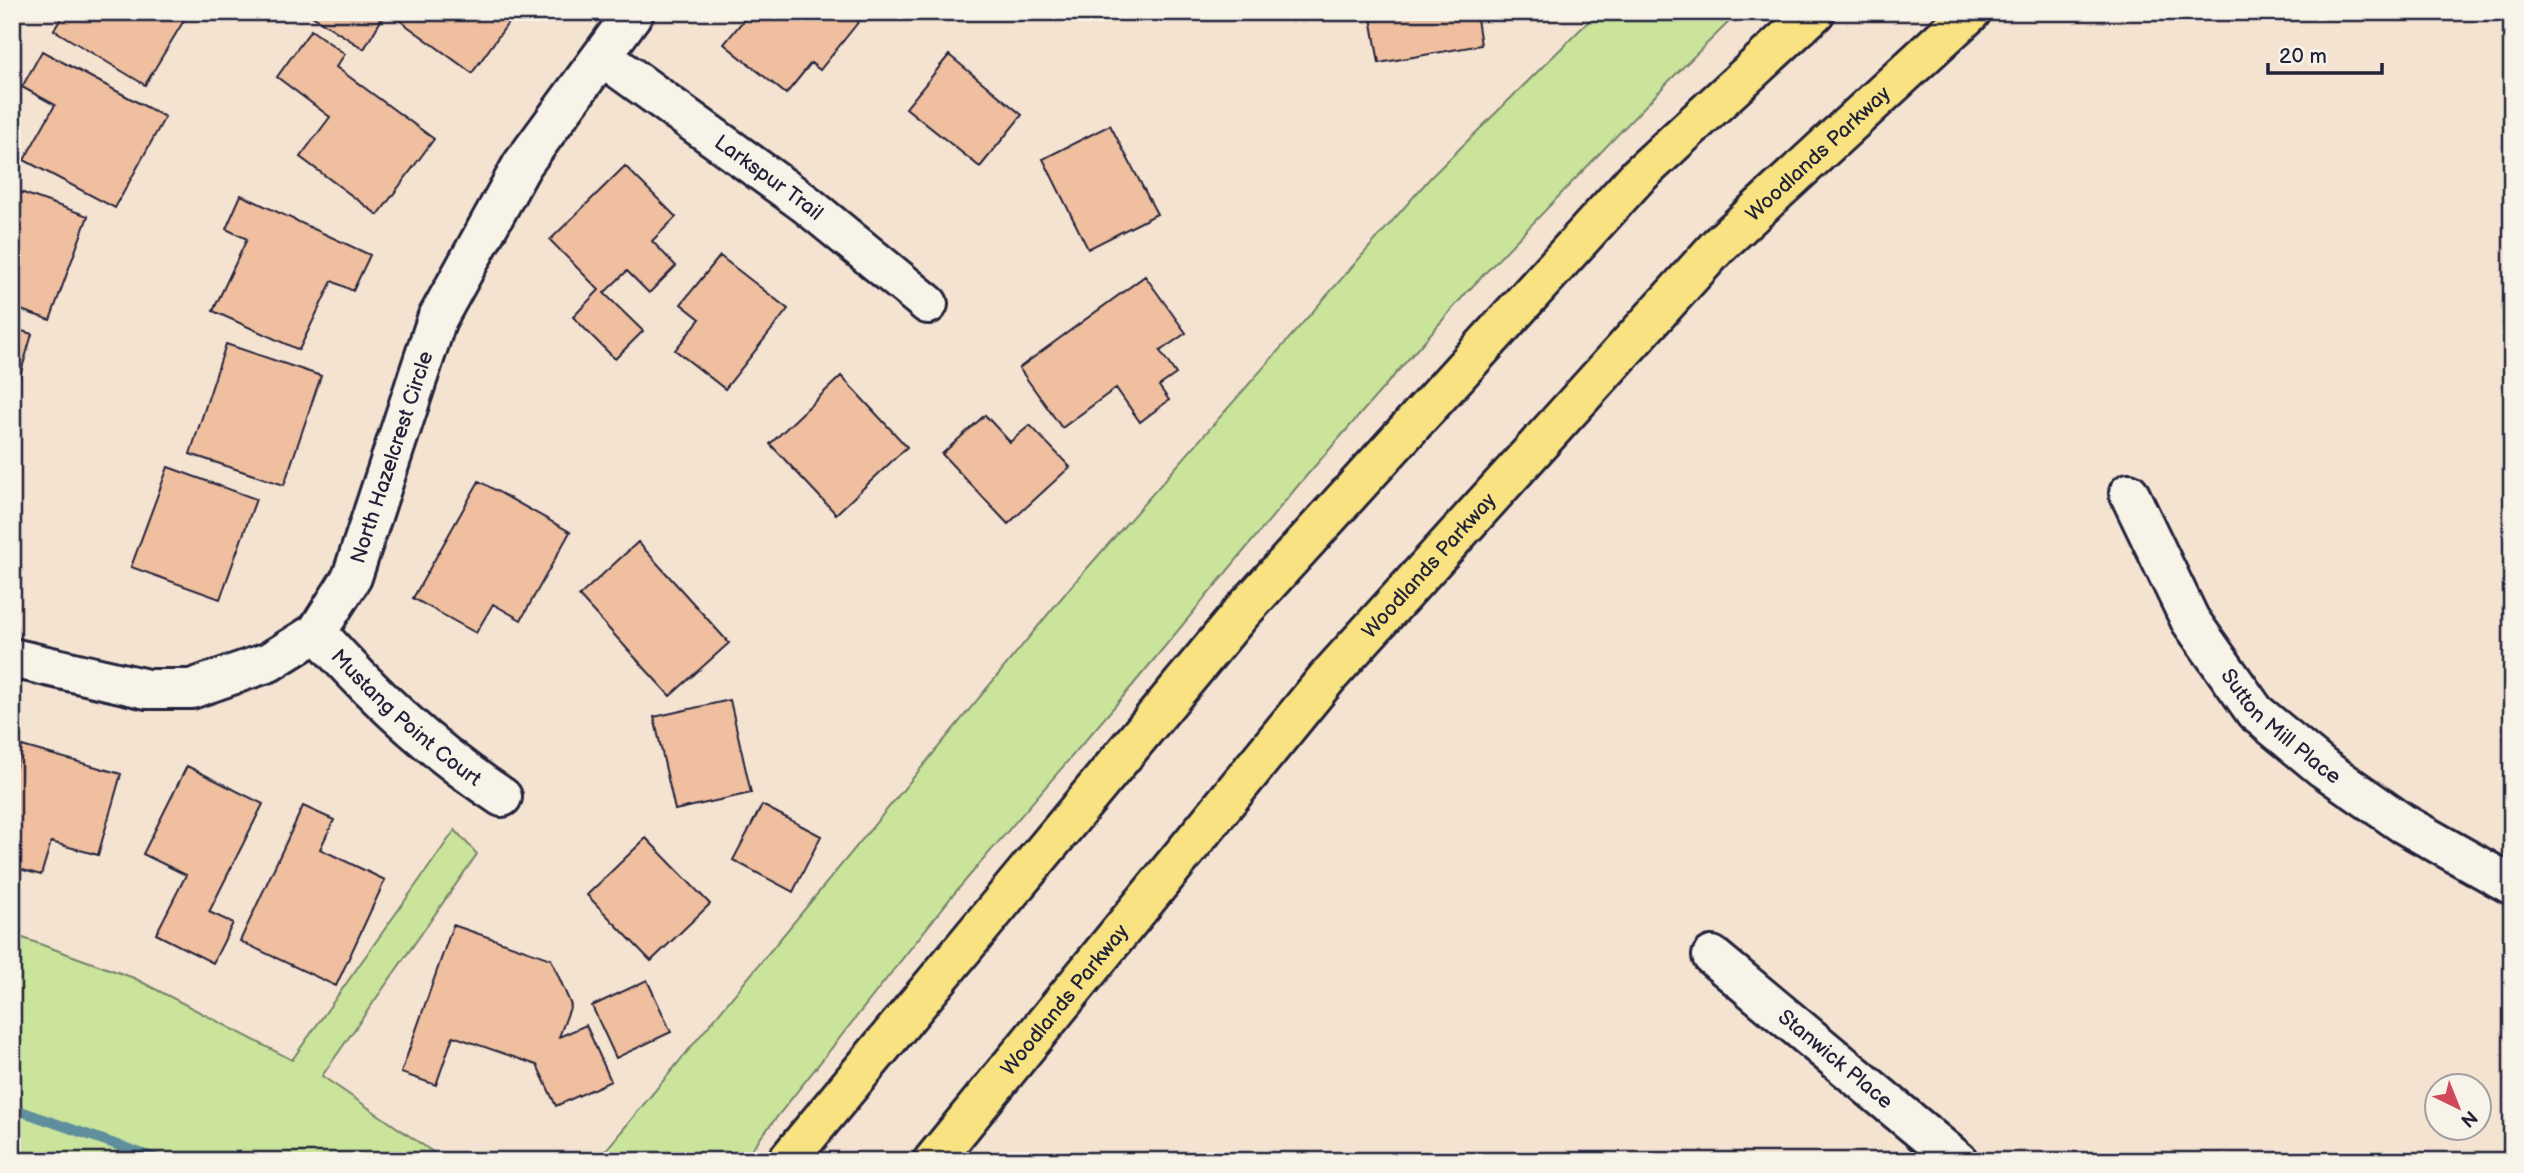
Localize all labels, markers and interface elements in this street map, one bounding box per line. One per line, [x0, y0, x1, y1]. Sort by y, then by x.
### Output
scale bar [2268, 32, 2382, 76]
text: 20 m [2279, 44, 2327, 69]
street label: Woodlands Parkway [1741, 81, 1896, 227]
street label: Larkspur Trail [709, 130, 828, 226]
street label: North Hazelcrest Circle [345, 348, 439, 567]
street label: Woodlands Parkway [1357, 487, 1502, 644]
street label: Mustang Point Court [326, 644, 486, 792]
street label: Sutton Mill Place [2215, 664, 2346, 790]
street label: Woodlands Parkway [996, 919, 1134, 1081]
street label: Stanwick Place [1773, 1005, 1898, 1114]
north arrow [2422, 1072, 2492, 1142]
text: N [2456, 1105, 2482, 1132]

